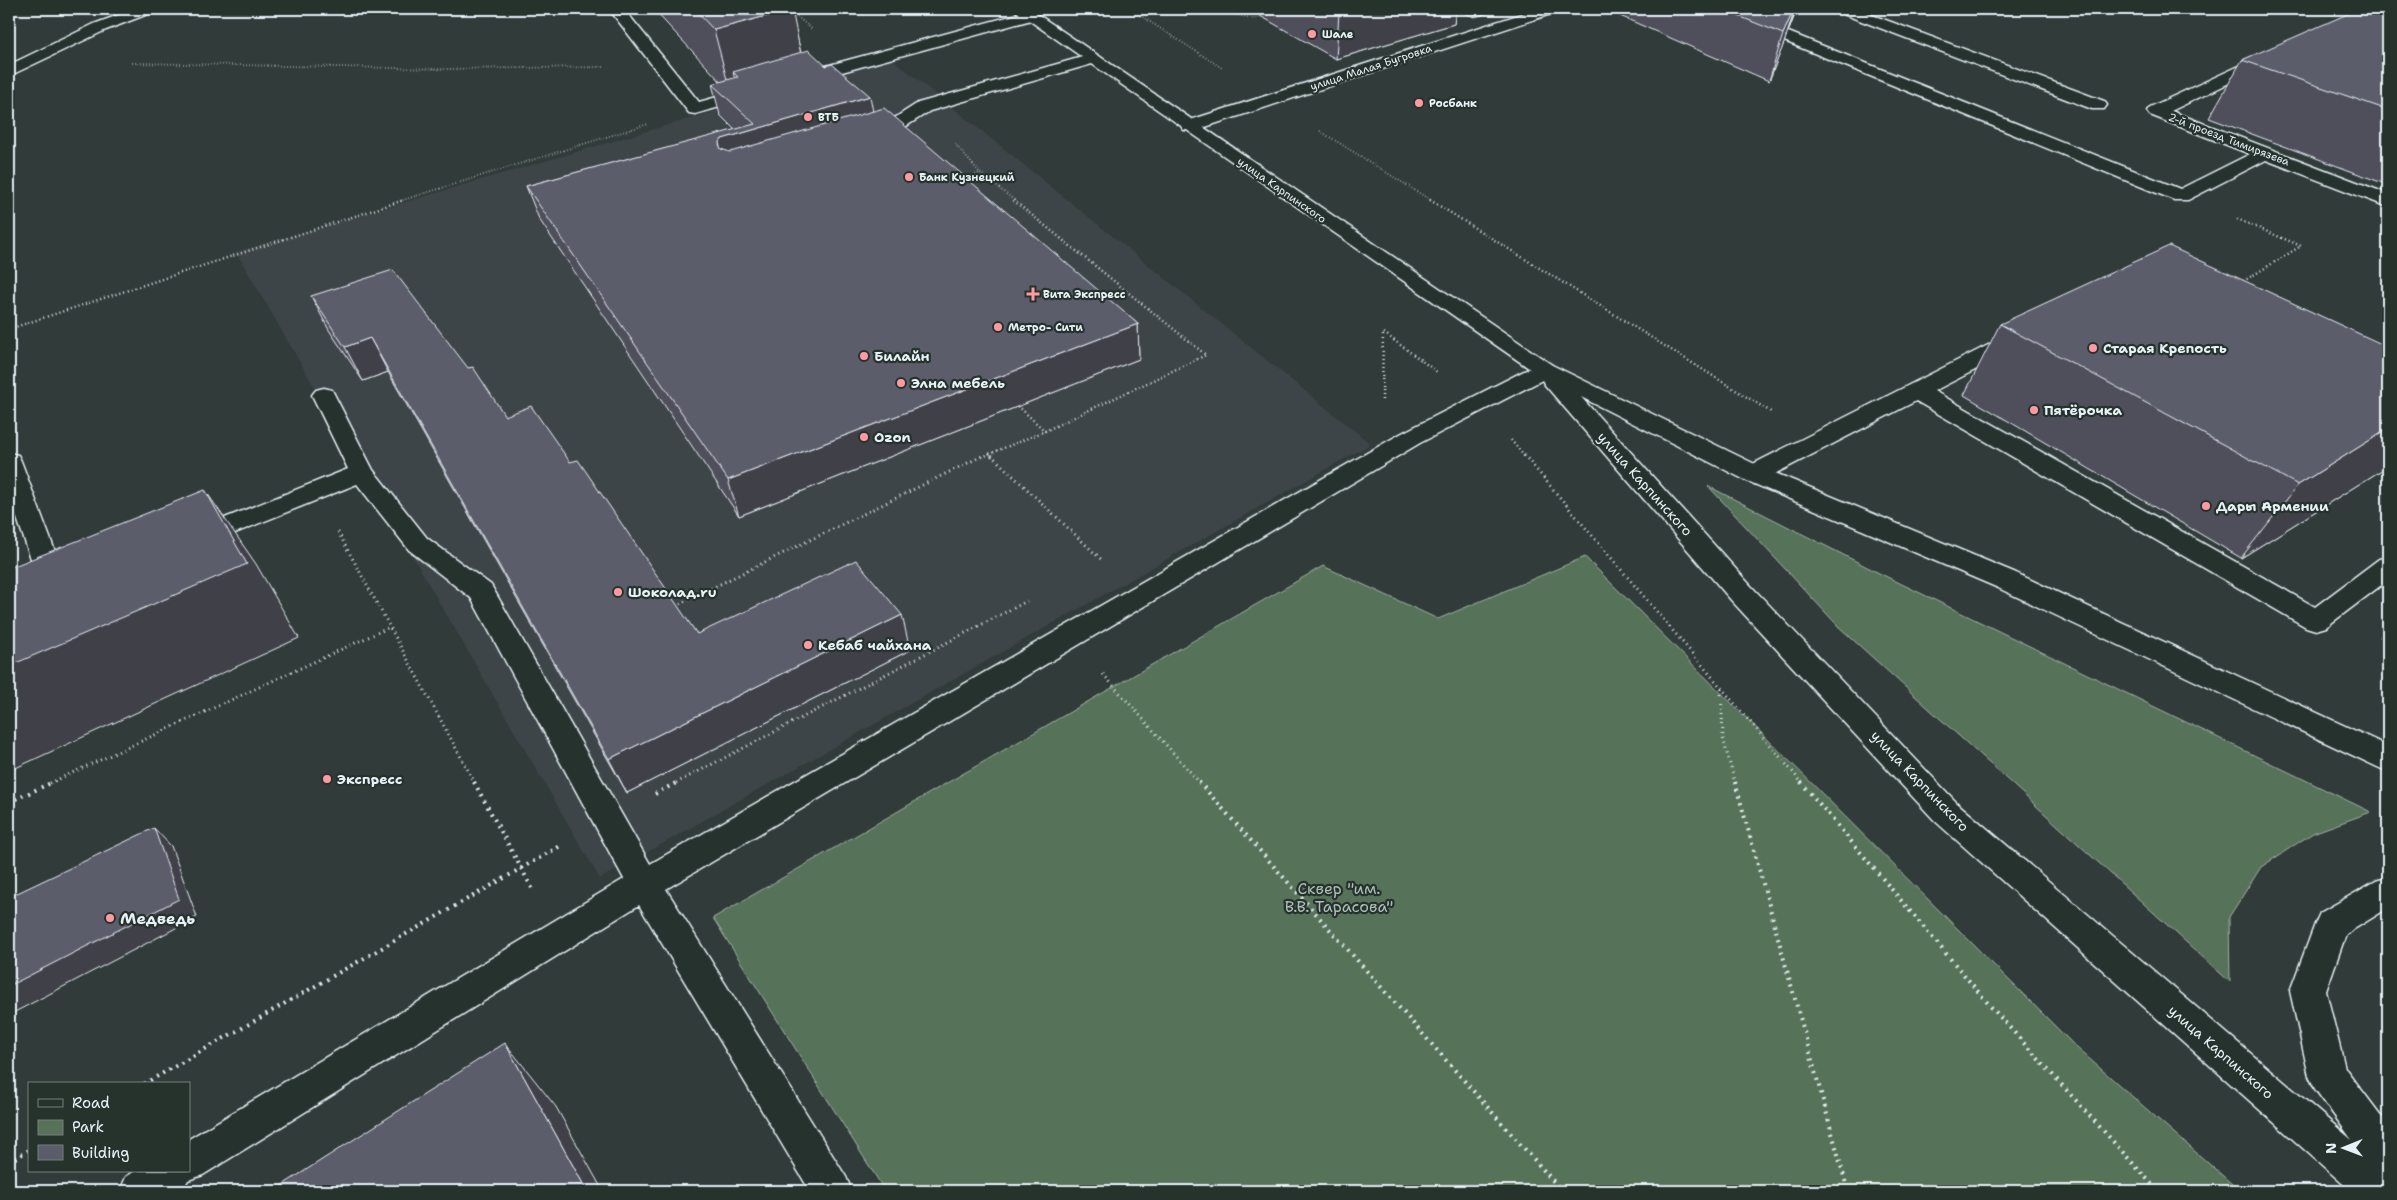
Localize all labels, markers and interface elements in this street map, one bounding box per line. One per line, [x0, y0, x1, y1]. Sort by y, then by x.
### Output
place label: Шале [1322, 27, 1354, 42]
marker: Шале [1306, 28, 1318, 40]
street label: улица Малая Бугровка [1308, 41, 1434, 94]
place label: Росбанк [1429, 96, 1477, 111]
marker: Росбанк [1413, 97, 1425, 109]
street label: 2-й проезд Тимирязева [2166, 109, 2292, 170]
place label: ВТБ [818, 110, 839, 125]
marker: ВТБ [802, 111, 814, 123]
street label: улица Карпинского [1234, 154, 1329, 227]
place label: Банк Кузнецкий [919, 170, 1015, 185]
marker: Банк Кузнецкий [903, 171, 915, 183]
place label: Вита Экспресс [1043, 287, 1126, 302]
marker: Вита Экспресс [1027, 288, 1039, 300]
place label: Метро- Сити [1008, 320, 1083, 335]
marker: Метро- Сити [992, 321, 1004, 333]
place label: Старая Крепость [2103, 339, 2227, 357]
marker: Старая Крепость [2087, 342, 2099, 354]
place label: Билайн [874, 347, 930, 365]
marker: Билайн [858, 350, 870, 362]
place label: Элна мебель [911, 374, 1005, 392]
marker: Элна мебель [895, 377, 907, 389]
place label: Пятёрочка [2044, 401, 2123, 419]
marker: Пятёрочка [2028, 404, 2040, 416]
place label: Ozon [874, 428, 911, 446]
street label: улица Карпинского [1594, 428, 1696, 540]
marker: Ozon [858, 431, 870, 443]
place label: Дары Армении [2216, 497, 2329, 515]
marker: Дары Армении [2200, 500, 2212, 512]
place label: Шоколад.ru [628, 583, 717, 601]
marker: Шоколад.ru [612, 586, 624, 598]
place label: Кебаб чайхана [818, 636, 932, 654]
marker: Кебаб чайхана [802, 639, 814, 651]
street label: улица Карпинского [1867, 727, 1973, 835]
place label: Экспресс [337, 770, 402, 788]
marker: Экспресс [321, 773, 333, 785]
park label: Сквер "им. В.В. Тарасова" [1285, 878, 1393, 917]
place label: Медведь [120, 908, 195, 929]
marker: Медведь [104, 912, 116, 924]
street label: улица Карпинского [2165, 1001, 2277, 1103]
legend [28, 1082, 190, 1172]
text: Road [72, 1093, 110, 1113]
text: Park [72, 1117, 104, 1137]
north arrow [2320, 1122, 2370, 1172]
text: Building [72, 1143, 129, 1163]
text: N [2322, 1143, 2340, 1154]

